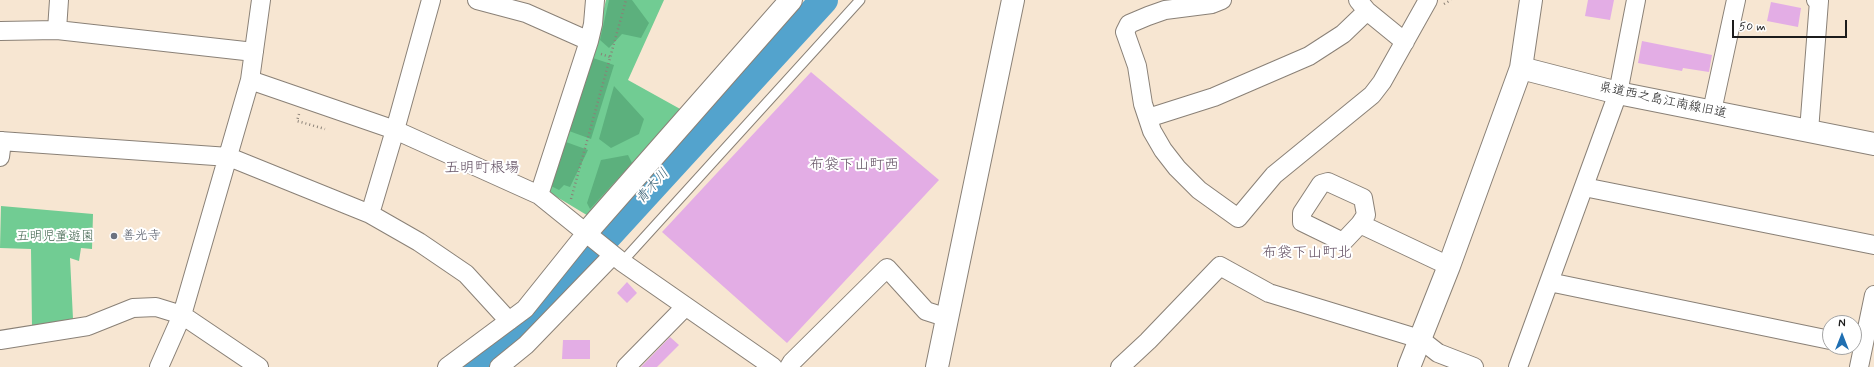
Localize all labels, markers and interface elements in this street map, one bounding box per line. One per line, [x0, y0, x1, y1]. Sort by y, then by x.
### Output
scale bar [1734, 12, 1849, 38]
text: 50 m [1739, 19, 1766, 35]
street label: 県道西之島江南線旧道 [1598, 80, 1728, 122]
district label: 布袋下山町西 [809, 157, 899, 175]
district label: 五明町根場 [445, 160, 519, 178]
water label: 青木川 [633, 166, 673, 208]
place label: 善光寺 [122, 228, 161, 244]
park label: 五明児童遊園 [16, 229, 94, 245]
marker: 善光寺 [109, 231, 119, 241]
district label: 布袋下山町北 [1262, 245, 1352, 263]
north arrow [1822, 315, 1862, 355]
text: N [1838, 317, 1846, 331]

